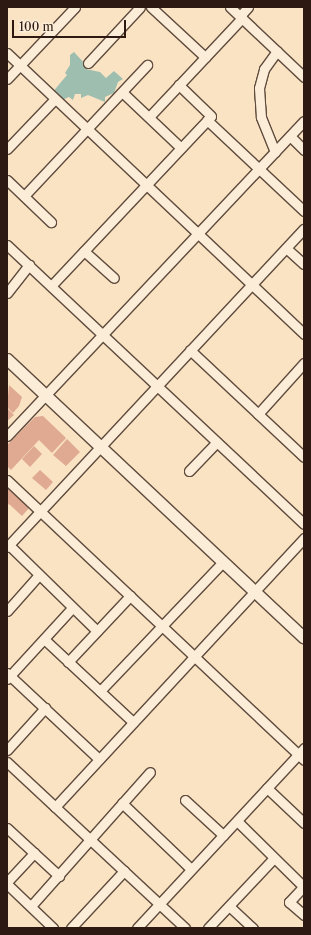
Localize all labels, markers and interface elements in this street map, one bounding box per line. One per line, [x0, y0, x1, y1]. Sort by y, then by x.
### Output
scale bar [14, 12, 128, 38]
text: 100 m [19, 19, 54, 34]

